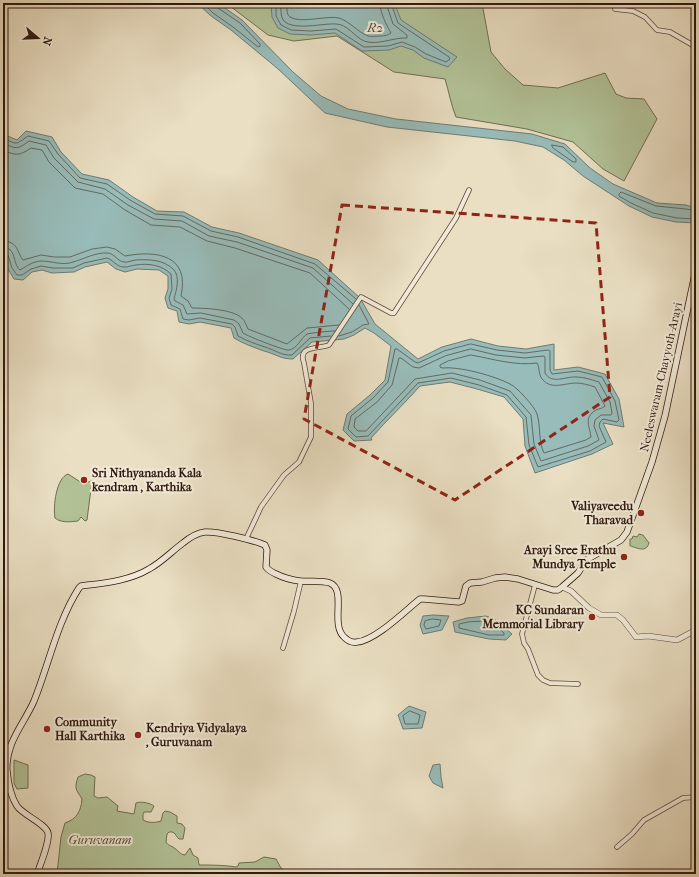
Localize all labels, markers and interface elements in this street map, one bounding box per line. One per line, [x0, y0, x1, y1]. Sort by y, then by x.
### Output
north arrow [18, 18, 58, 58]
water label: R2 [366, 20, 383, 35]
text: N [39, 35, 54, 48]
street label: Neeleswaram-Chayyoth-Arayi [637, 300, 685, 453]
place label: Sri Nithyananda Kala kendram , Karthika [91, 466, 202, 494]
marker: Sri Nithyananda Kala kendram , Karthika [79, 475, 89, 485]
place label: Valiyaveedu Tharavad [570, 499, 633, 527]
marker: Valiyaveedu Tharavad [636, 508, 646, 518]
place label: Arayi Sree Erathu Mundya Temple [523, 543, 616, 572]
marker: Arayi Sree Erathu Mundya Temple [619, 552, 629, 562]
place label: KC Sundaran Memmorial Library [481, 603, 585, 632]
marker: KC Sundaran Memmorial Library [587, 612, 597, 622]
place label: Community Hall Karthika [55, 715, 126, 743]
place label: Kendriya Vidyalaya , Guruvanam [145, 721, 247, 749]
marker: Community Hall Karthika [42, 724, 52, 734]
marker: Kendriya Vidyalaya , Guruvanam [133, 730, 143, 740]
park label: Guruvanam [69, 833, 132, 847]

